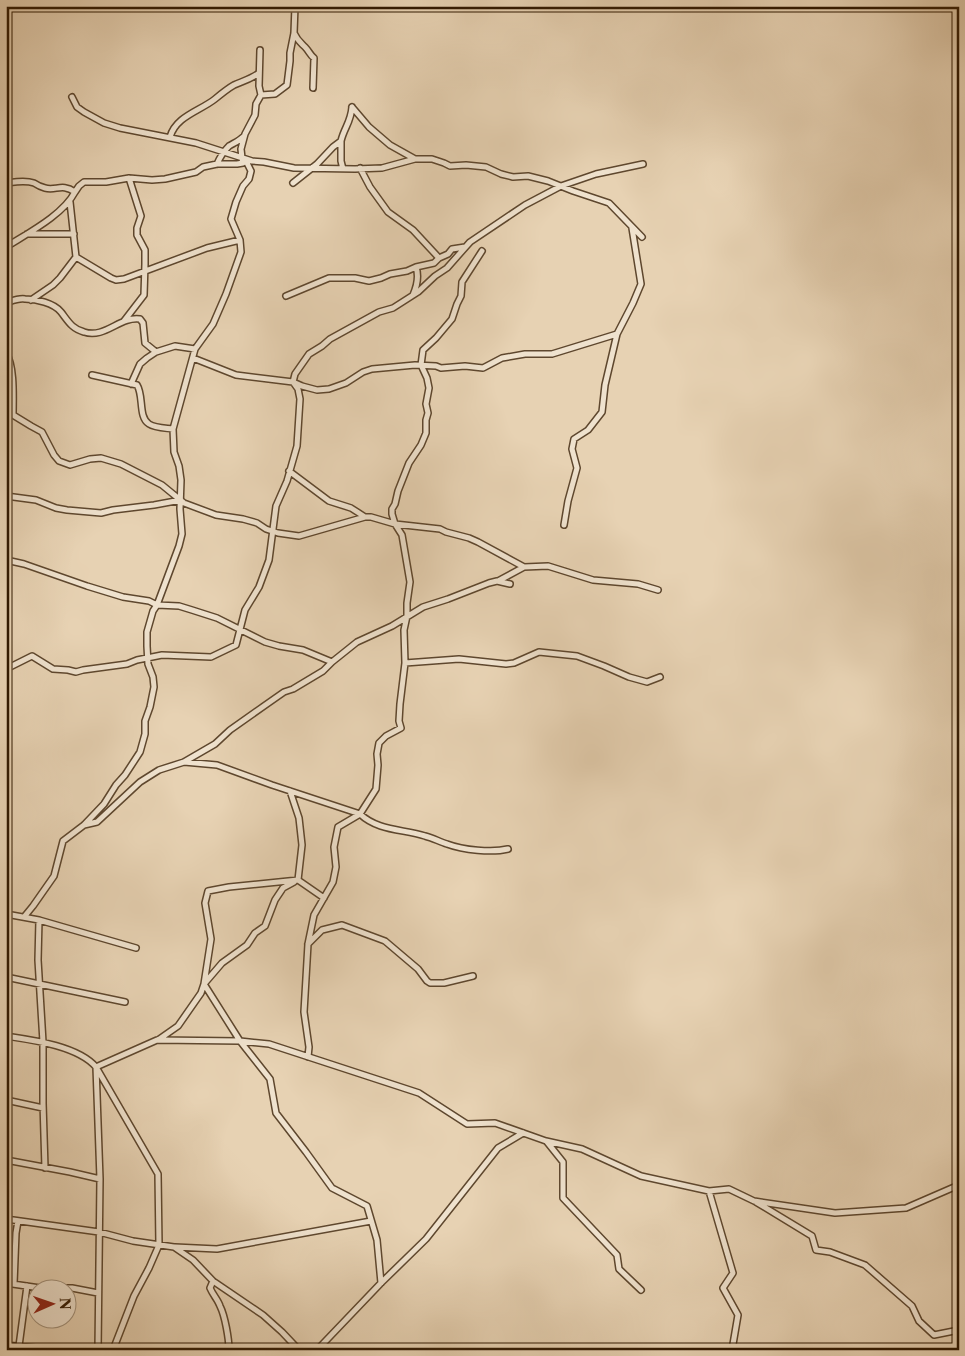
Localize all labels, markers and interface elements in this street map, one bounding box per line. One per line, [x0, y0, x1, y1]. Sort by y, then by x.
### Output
north arrow [28, 1278, 78, 1328]
text: N [56, 1297, 74, 1310]

